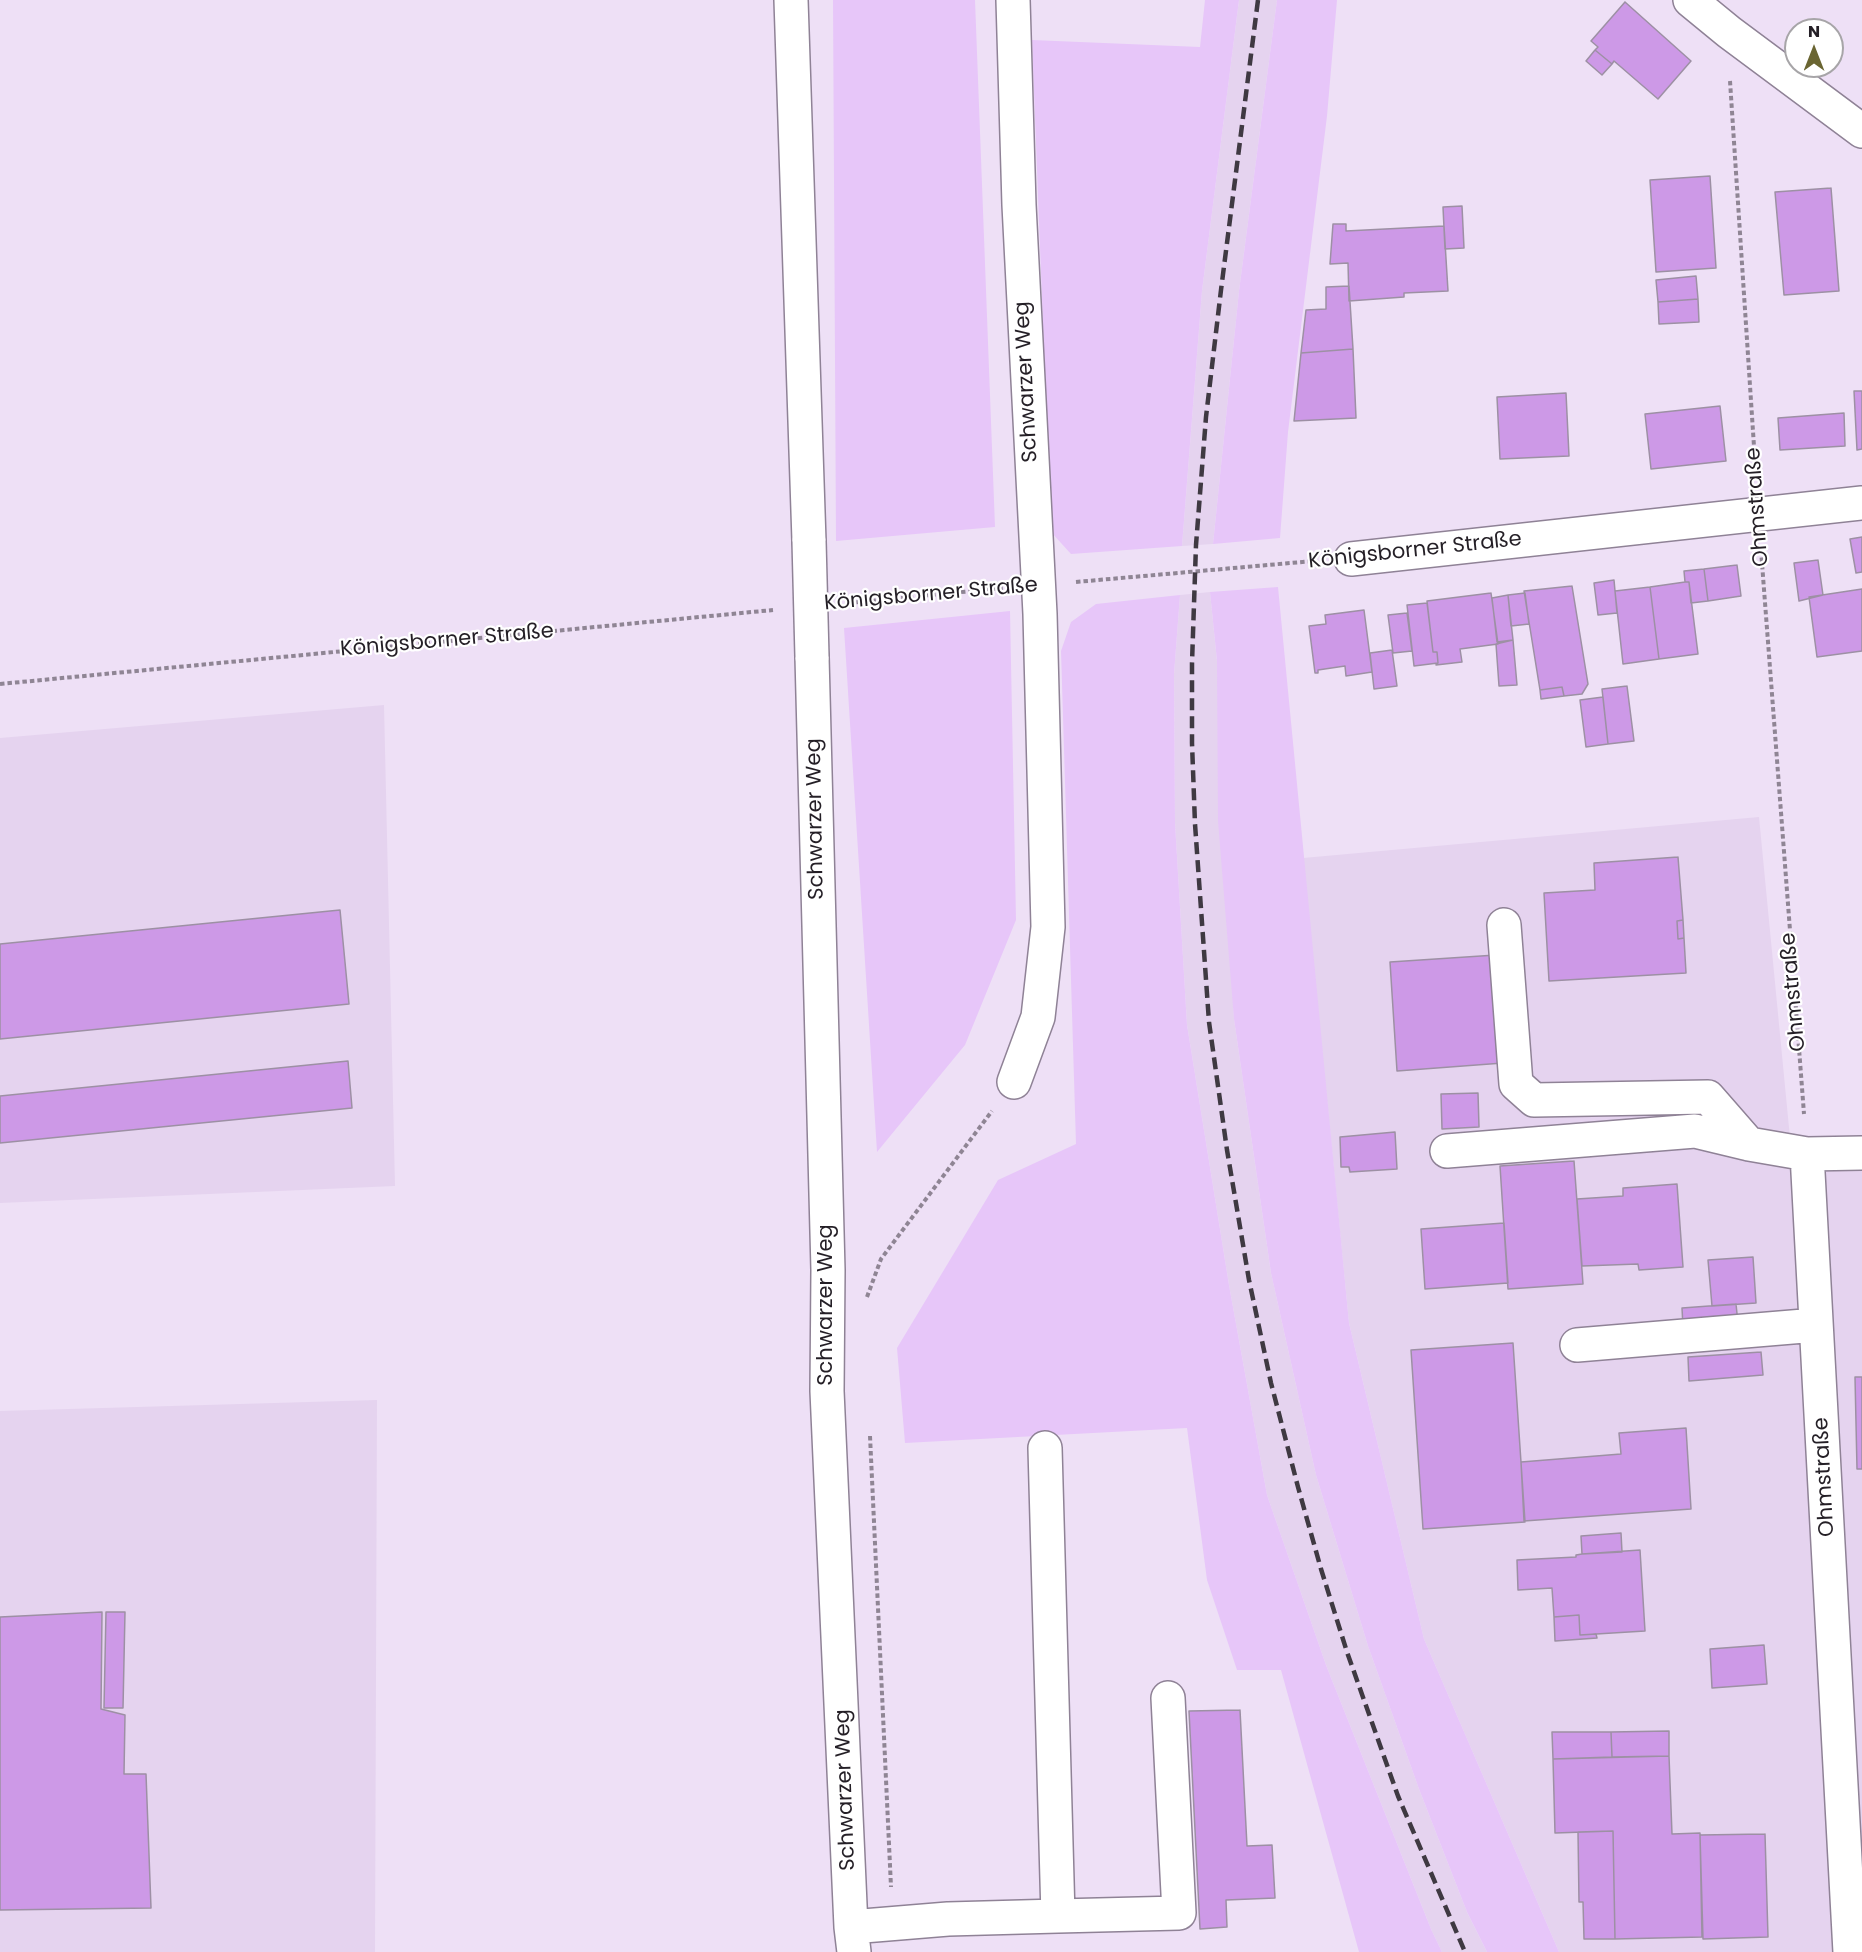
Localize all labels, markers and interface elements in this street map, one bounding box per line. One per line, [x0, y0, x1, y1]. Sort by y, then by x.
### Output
north arrow [1784, 18, 1844, 78]
text: N [1808, 20, 1820, 43]
street label: Schwarzer Weg [1010, 301, 1044, 463]
street label: Ohmstraße [1741, 447, 1775, 567]
street label: Königsborner Straße [1307, 527, 1523, 575]
street label: Königsborner Straße [823, 573, 1039, 617]
street label: Königsborner Straße [339, 619, 555, 663]
street label: Schwarzer Weg [802, 738, 830, 900]
street label: Ohmstraße [1776, 931, 1812, 1053]
street label: Schwarzer Weg [814, 1224, 840, 1386]
street label: Ohmstraße [1809, 1417, 1841, 1537]
street label: Schwarzer Weg [831, 1709, 861, 1871]

